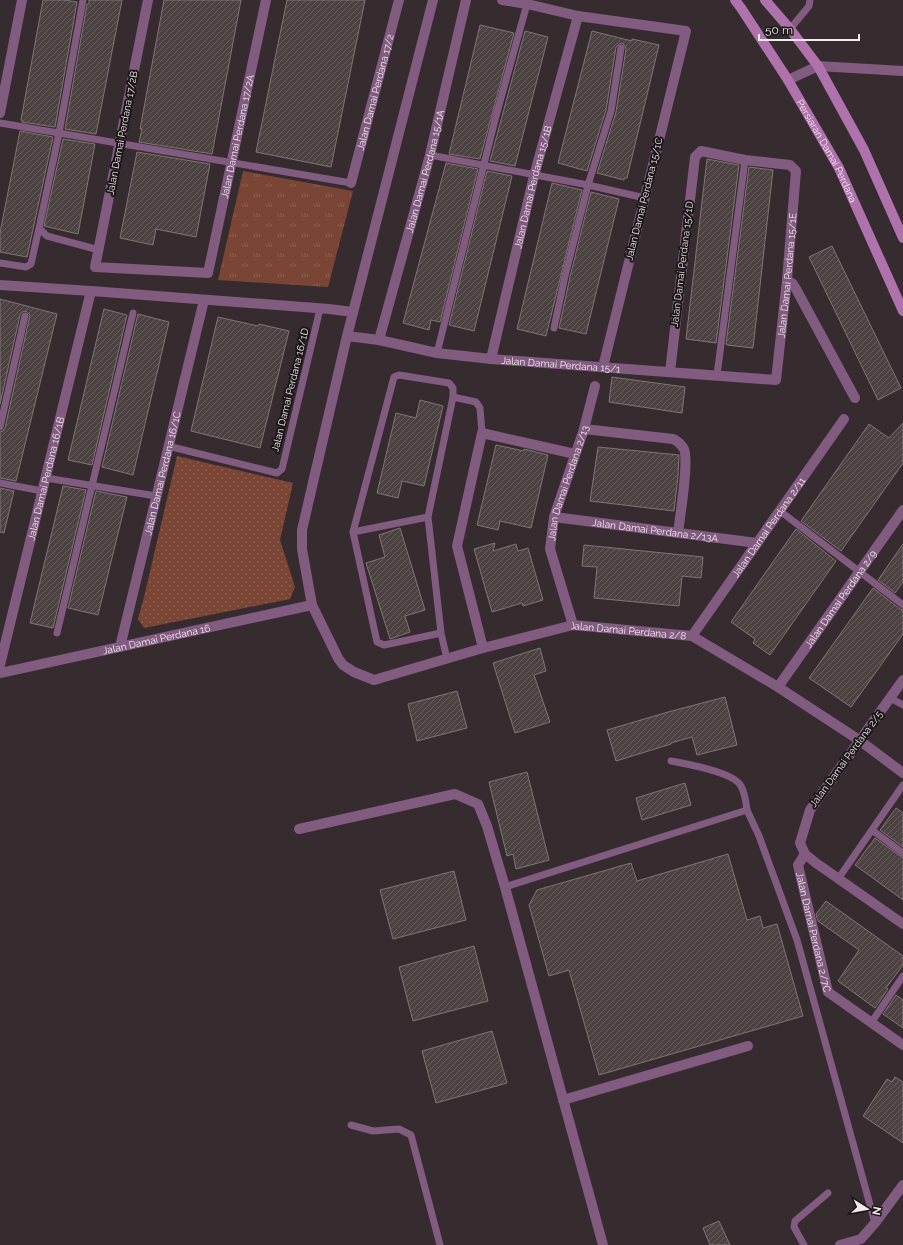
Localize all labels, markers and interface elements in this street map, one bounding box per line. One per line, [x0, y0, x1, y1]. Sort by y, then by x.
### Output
scale bar [759, 16, 859, 42]
text: 50 m [765, 23, 793, 37]
street label: Jalan Damai Perdana 17/2 [354, 33, 395, 151]
street label: Jalan Damai Perdana 17/2B [105, 70, 140, 196]
street label: Jalan Damai Perdana 17/2A [218, 73, 256, 199]
street label: Persiaran Damai Perdana [795, 97, 859, 204]
street label: Jalan Damai Perdana 15/1A [403, 108, 446, 234]
street label: Jalan Damai Perdana 15/1B [512, 124, 553, 249]
street label: Jalan Damai Perdana 15/1C [623, 136, 665, 262]
street label: Jalan Damai Perdana 15/1D [669, 201, 695, 327]
street label: Jalan Damai Perdana 15/1E [775, 212, 798, 338]
street label: Jalan Damai Perdana 16/1D [269, 327, 311, 453]
street label: Jalan Damai Perdana 15/1 [501, 354, 622, 374]
street label: Jalan Damai Perdana 16/1C [142, 410, 182, 536]
street label: Jalan Damai Perdana 16/1B [25, 415, 66, 541]
street label: Jalan Damai Perdana 2/13 [546, 424, 590, 541]
street label: Jalan Damai Perdana 2/11 [730, 474, 807, 579]
street label: Jalan Damai Perdana 2/13A [591, 516, 719, 544]
street label: Jalan Damai Perdana 2/9 [802, 548, 878, 650]
street label: Jalan Damai Perdana 2/8 [569, 619, 687, 641]
street label: Jalan Damai Perdana 16 [101, 622, 211, 656]
street label: Jalan Damai Perdana 2/5 [807, 708, 885, 809]
street label: Jalan Damai Perdana 2/7C [794, 871, 833, 993]
north arrow [847, 1189, 887, 1229]
text: N [869, 1205, 884, 1216]

